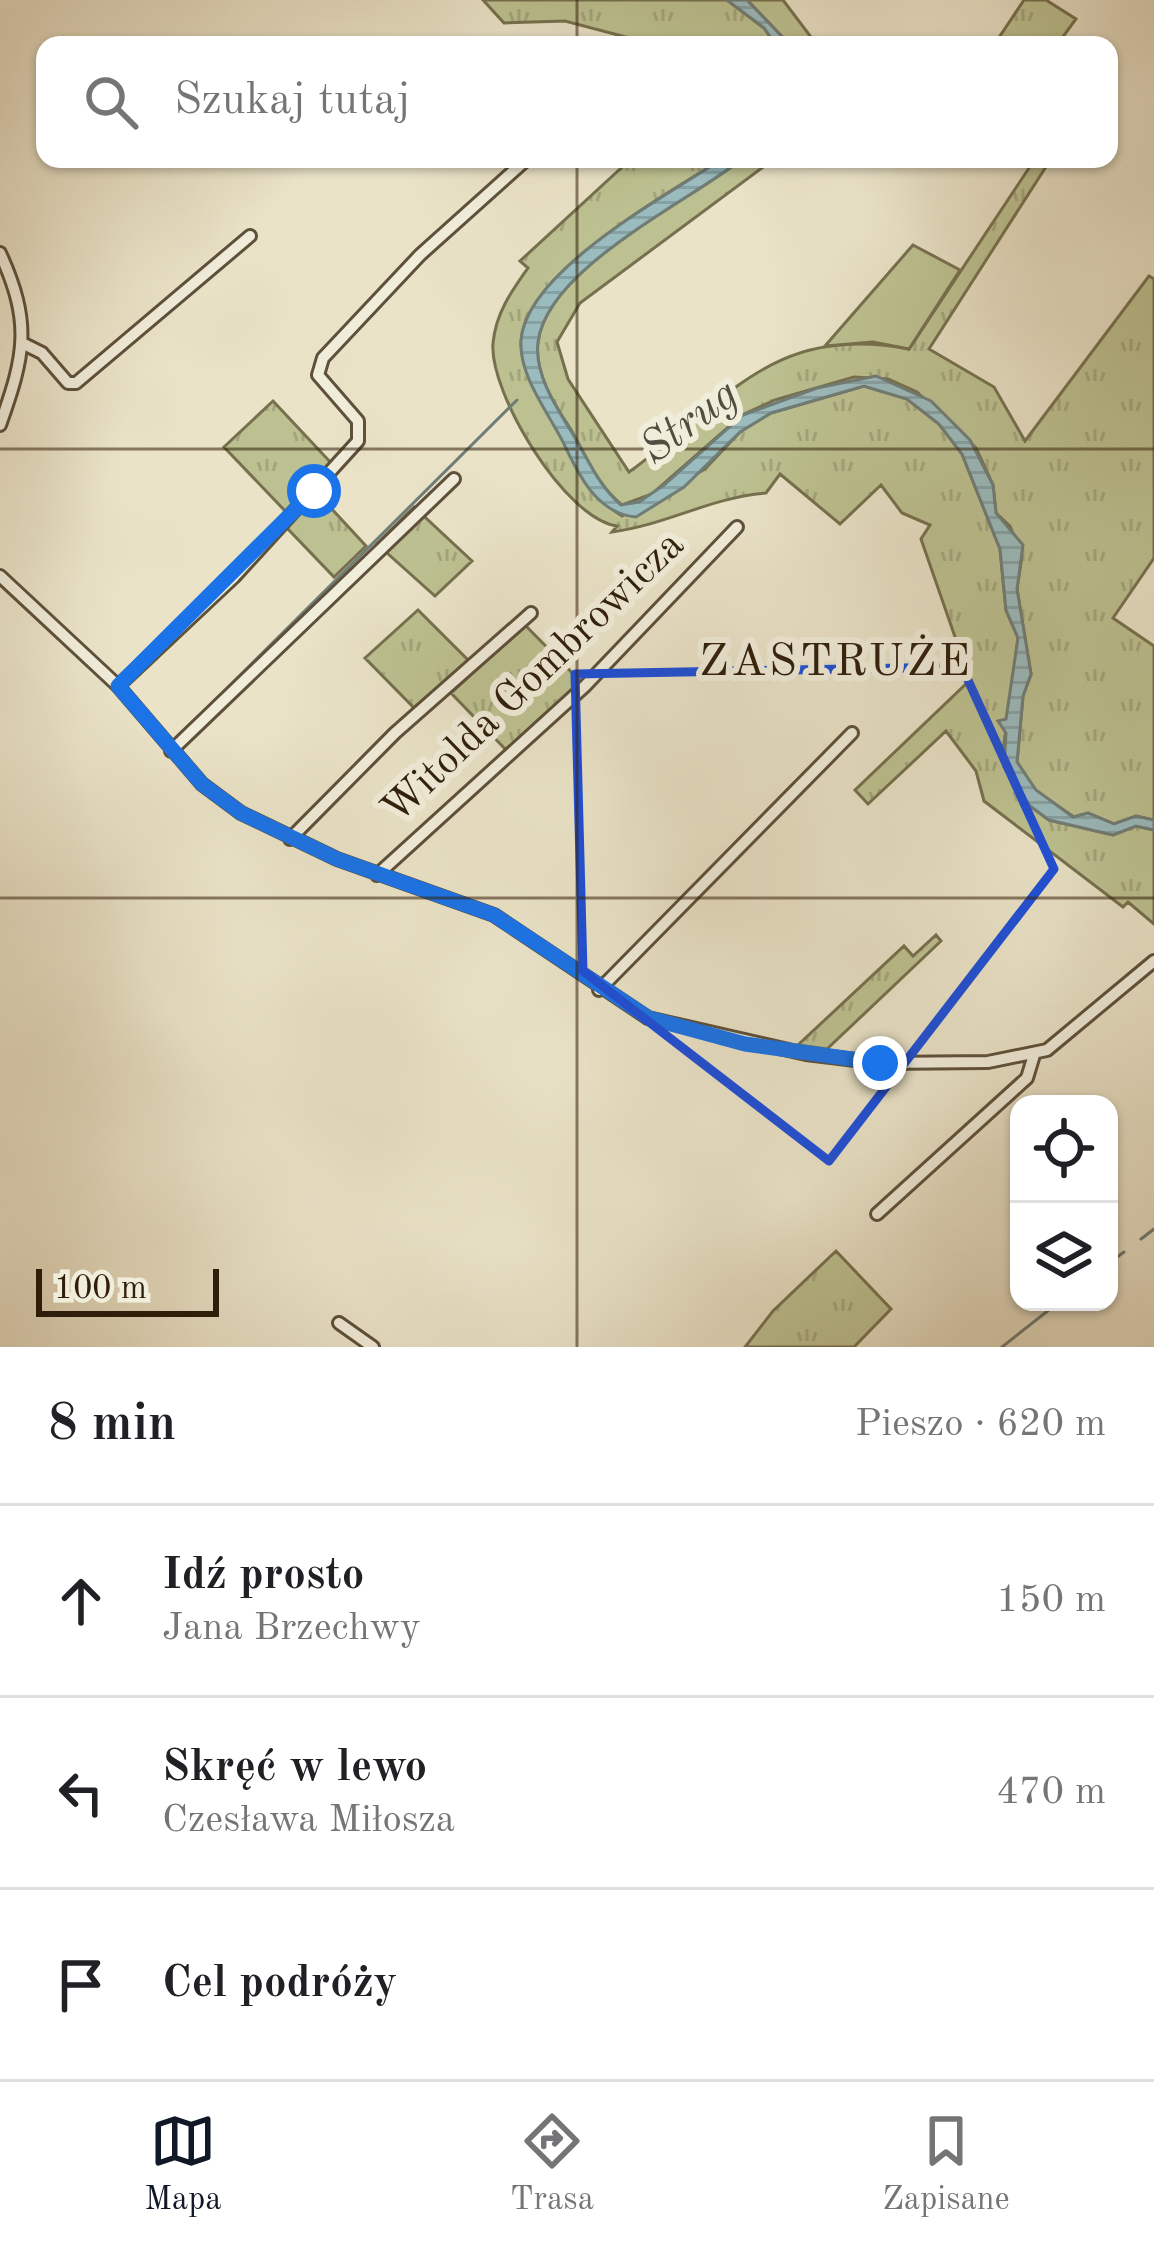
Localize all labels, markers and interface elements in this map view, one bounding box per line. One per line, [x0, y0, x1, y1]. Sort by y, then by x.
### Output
search box [36, 36, 1118, 168]
icon: search [78, 69, 144, 135]
text: Szukaj tutaj [174, 79, 411, 124]
water label: Strug [632, 371, 747, 474]
route start [287, 464, 341, 518]
street label: Witolda Gombrowicza [375, 524, 693, 832]
district label: ZASTRUŻE [699, 634, 973, 686]
route end [853, 1036, 907, 1090]
map controls [1010, 1095, 1118, 1311]
button: locate [1010, 1095, 1118, 1203]
button: layers [1010, 1203, 1118, 1311]
scale bar [36, 1263, 219, 1316]
text: 100 m [54, 1273, 147, 1306]
text: 8 min [48, 1400, 176, 1451]
text: Pieszo · 620 m [855, 1405, 1106, 1444]
text: Idź prosto [162, 1554, 364, 1599]
icon: ahead [48, 1568, 114, 1634]
text: 150 m [996, 1581, 1106, 1620]
text: Jana Brzechwy [162, 1609, 421, 1648]
text: Skręć w lewo [162, 1746, 427, 1791]
icon: left [48, 1760, 114, 1826]
text: 470 m [996, 1773, 1106, 1812]
text: Czesława Miłosza [162, 1801, 455, 1840]
icon: arrive [48, 1952, 114, 2018]
text: Cel podróży [162, 1962, 397, 2007]
tab: Mapa [144, 2108, 222, 2221]
tab: Trasa [510, 2108, 594, 2221]
tab: Zapisane [882, 2108, 1010, 2221]

